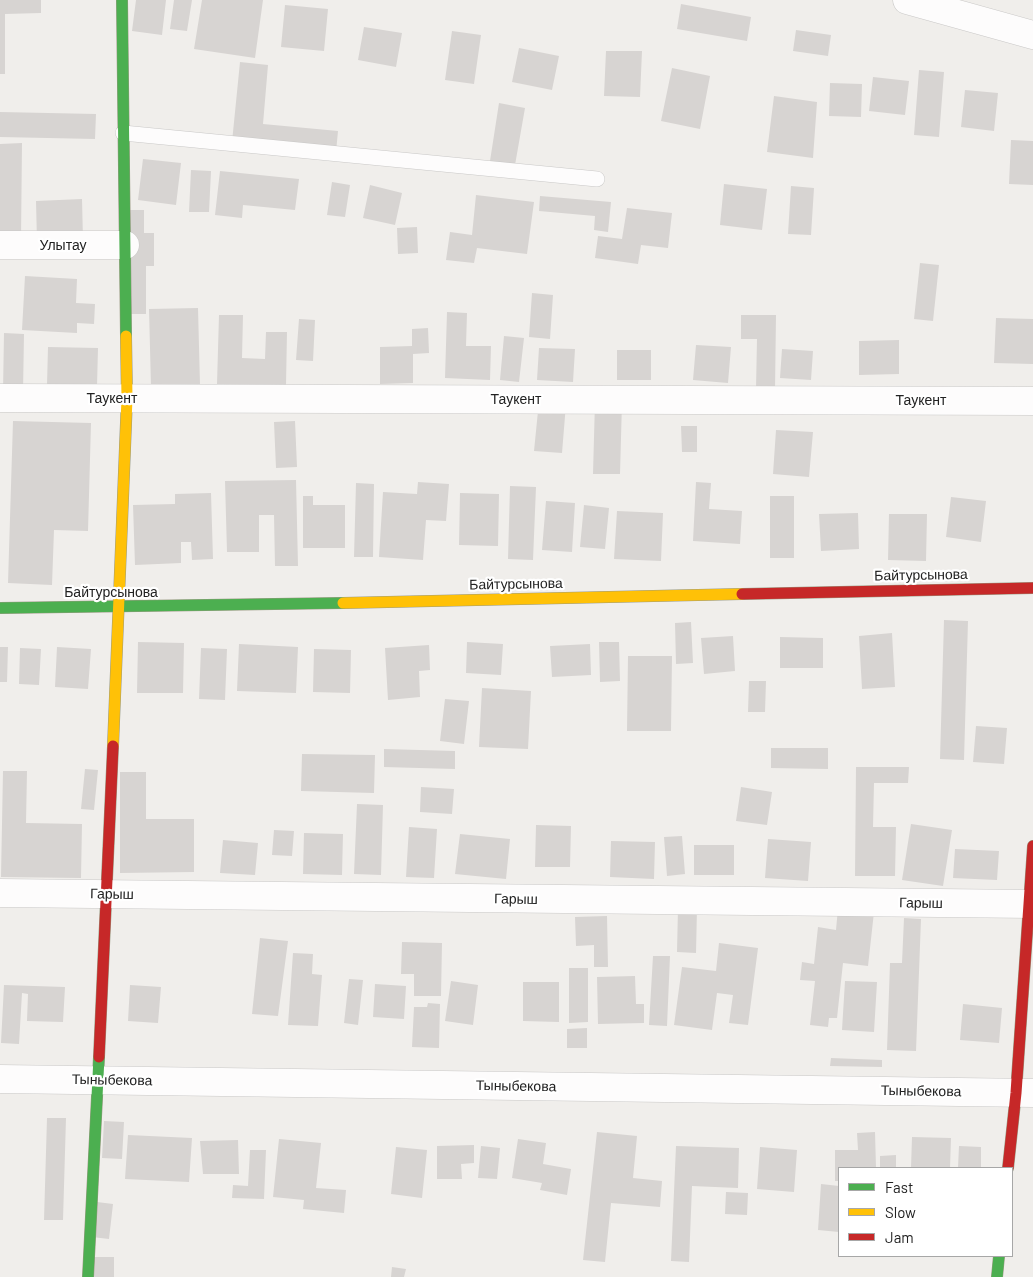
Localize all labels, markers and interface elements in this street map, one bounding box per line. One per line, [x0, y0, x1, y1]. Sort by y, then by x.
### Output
street label: Улытау [39, 237, 87, 253]
street label: Таукент [87, 390, 137, 406]
street label: Таукент [491, 391, 541, 407]
street label: Таукент [896, 392, 946, 408]
street label: Байтурсынова [874, 566, 968, 584]
street label: Байтурсынова [469, 575, 563, 593]
street label: Байтурсынова [64, 584, 158, 600]
street label: Гарыш [90, 885, 134, 903]
street label: Гарыш [494, 890, 538, 908]
street label: Гарыш [899, 894, 943, 912]
street label: Тыныбекова [72, 1071, 152, 1089]
street label: Тыныбекова [476, 1077, 556, 1095]
street label: Тыныбекова [881, 1082, 961, 1100]
legend [838, 1167, 1013, 1257]
text: Fast [885, 1178, 913, 1196]
text: Slow [885, 1203, 916, 1221]
text: Jam [885, 1228, 914, 1246]

